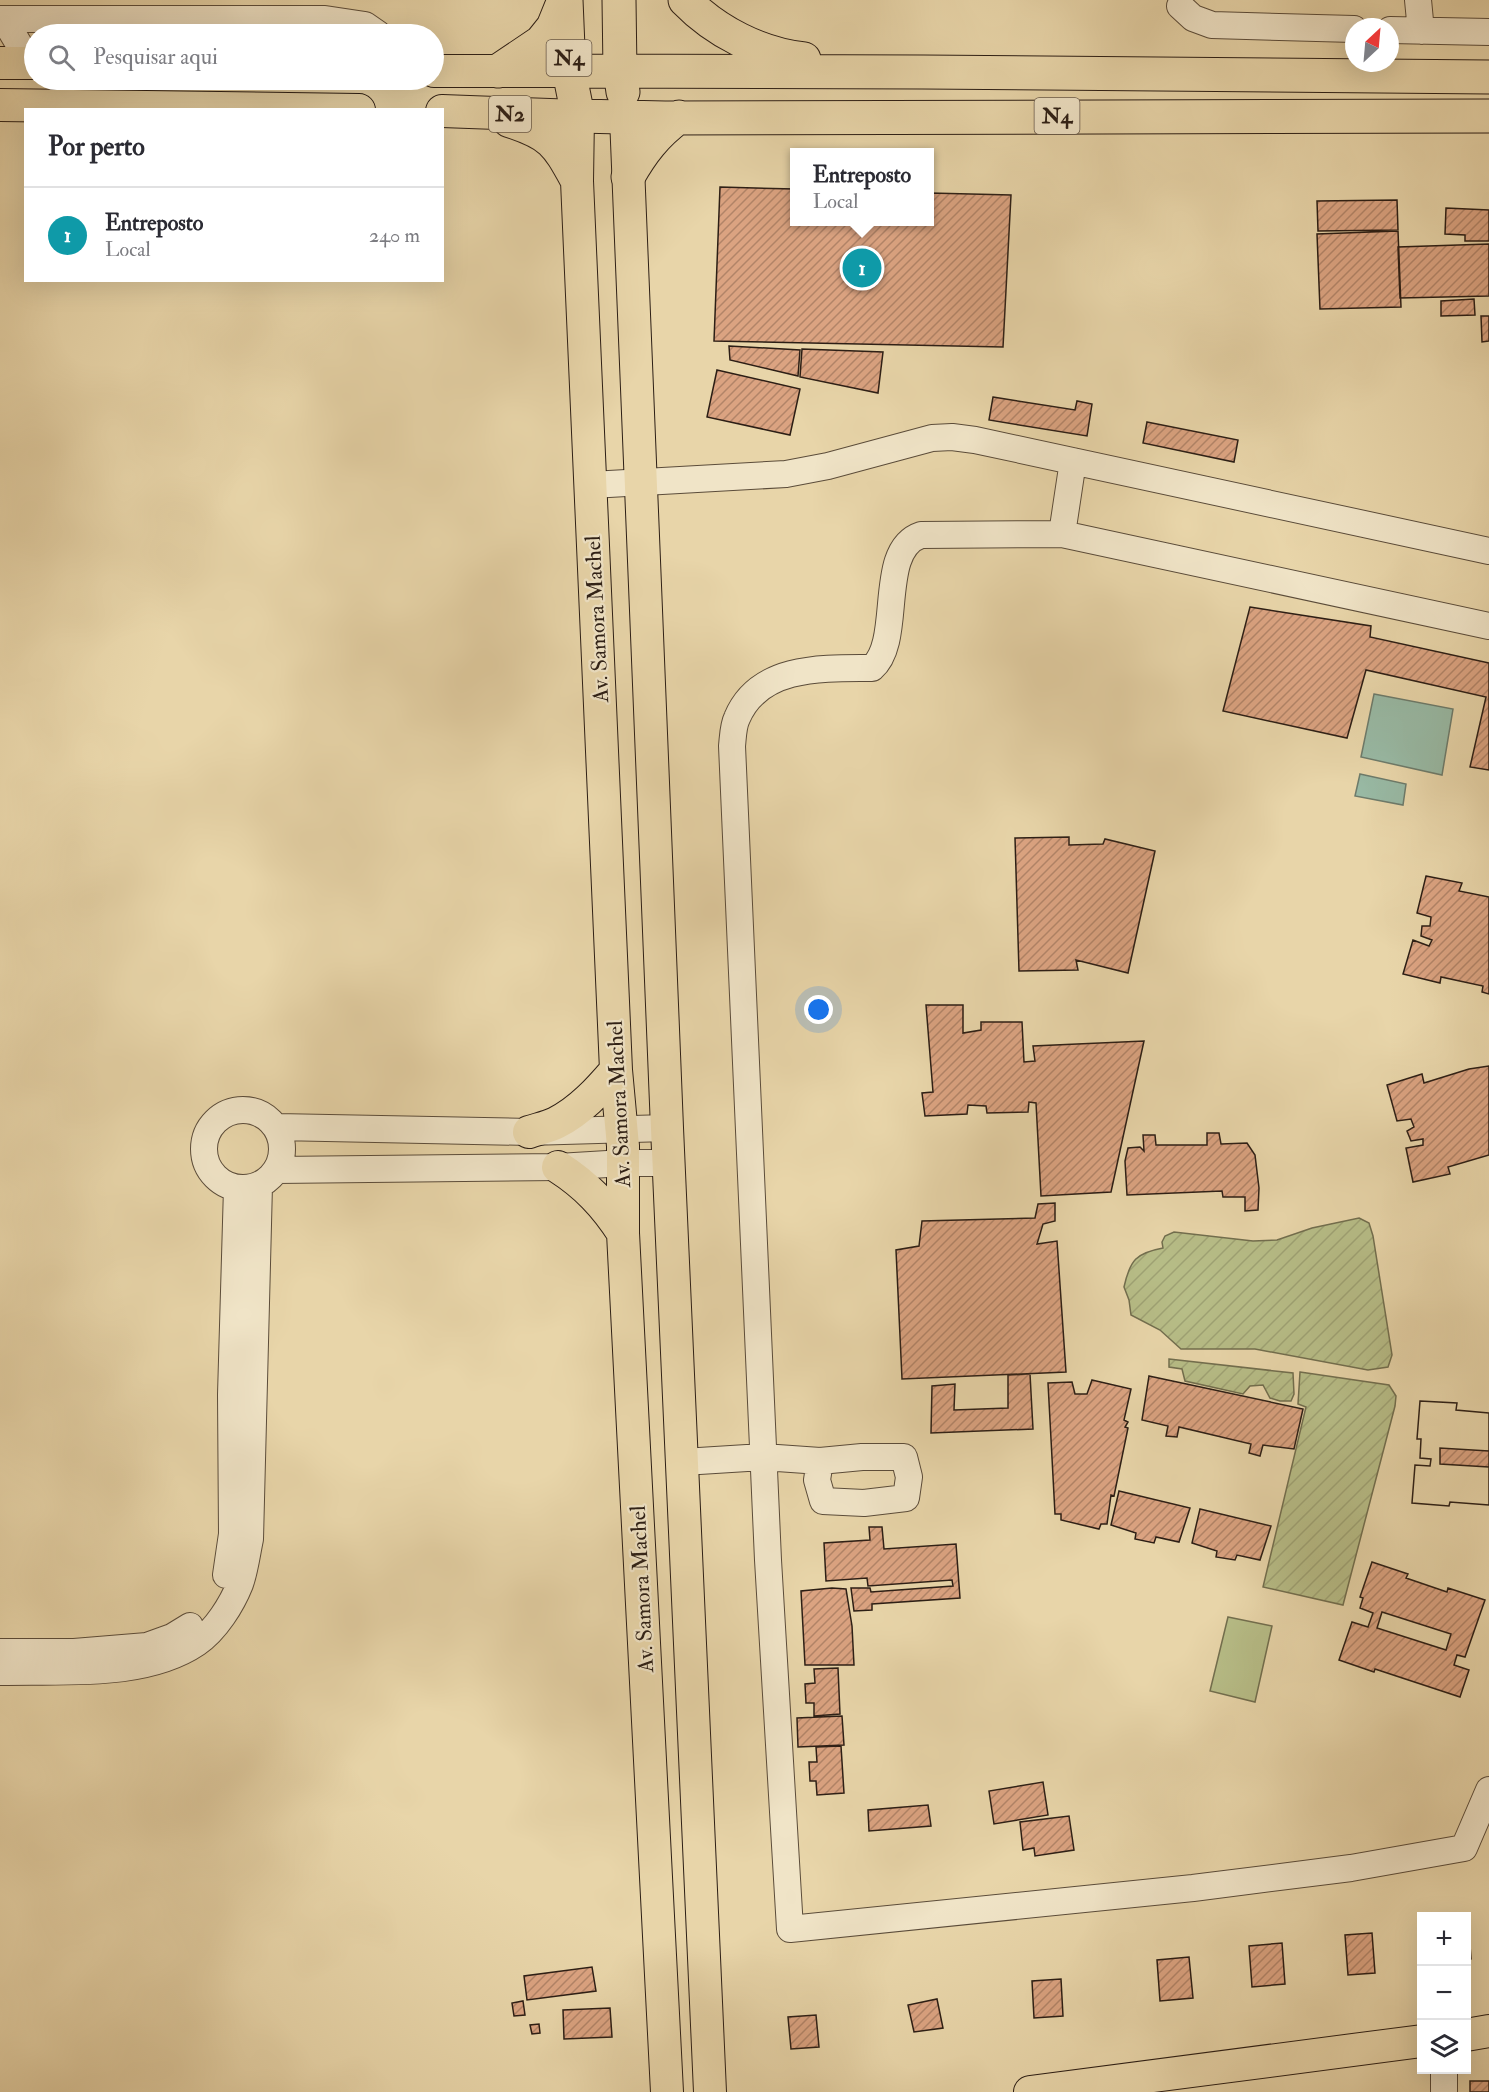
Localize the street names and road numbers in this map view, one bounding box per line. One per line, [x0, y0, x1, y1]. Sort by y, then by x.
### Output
road number: N4 [546, 40, 592, 76]
road number: N2 [489, 96, 531, 132]
road number: N4 [1034, 98, 1080, 134]
street label: Av. Samora Machel [579, 534, 615, 704]
street label: Av. Samora Machel [601, 1019, 637, 1189]
street label: Av. Samora Machel [624, 1504, 660, 1674]

